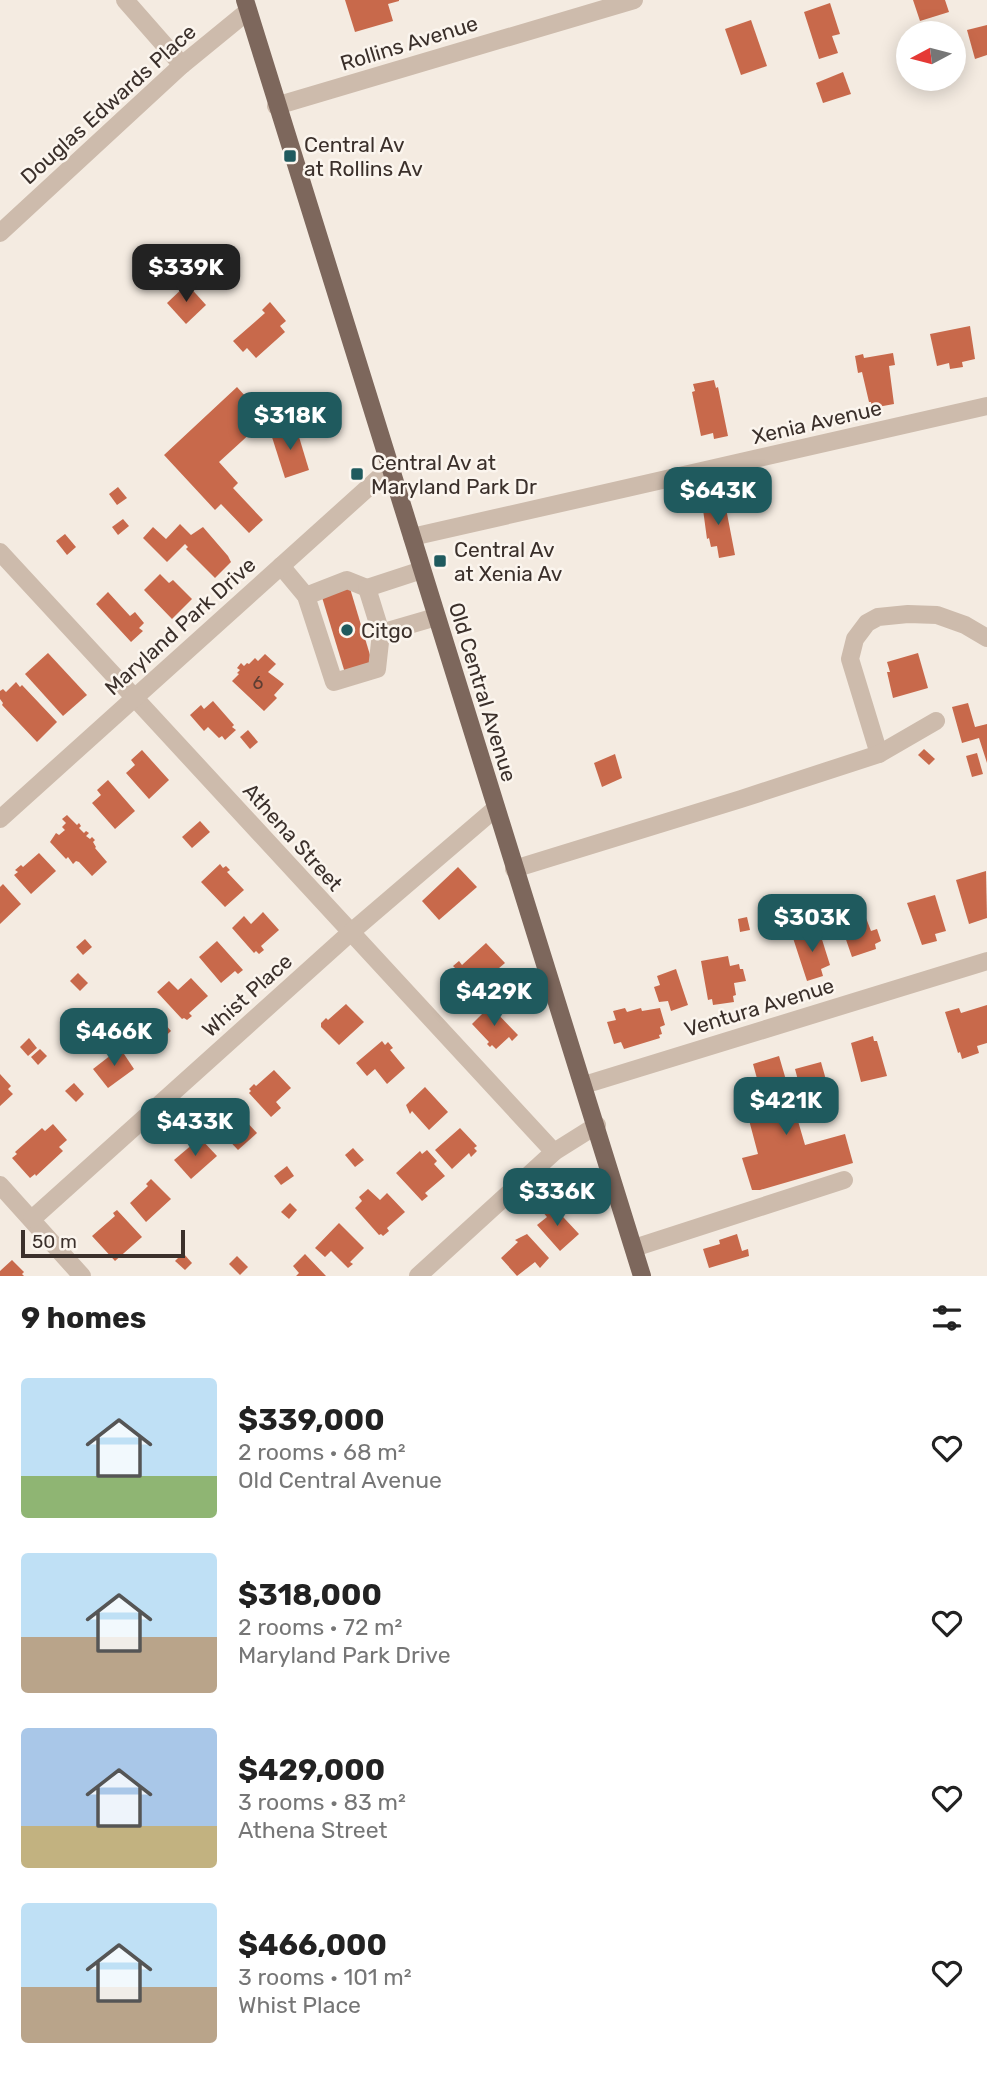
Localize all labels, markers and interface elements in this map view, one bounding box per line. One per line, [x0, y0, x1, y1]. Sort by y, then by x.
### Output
street label: Rollins Avenue [337, 10, 481, 76]
street label: Douglas Edwards Place [15, 19, 201, 189]
north arrow [896, 21, 966, 91]
map controls [896, 21, 966, 91]
place label: Central Av at Rollins Av [304, 132, 423, 181]
marker: Central Av at Rollins Av [282, 148, 298, 164]
pin: $339K [137, 244, 235, 304]
text: $339K [148, 253, 224, 281]
pin: $318K [241, 392, 339, 452]
street label: Xenia Avenue [750, 395, 884, 449]
text: $318K [254, 401, 326, 429]
place label: Central Av at Maryland Park Dr [371, 450, 537, 499]
marker: Central Av at Maryland Park Dr [349, 466, 365, 482]
pin: $643K [669, 468, 767, 527]
text: $643K [680, 476, 756, 504]
place label: Central Av at Xenia Av [454, 537, 562, 586]
street label: Maryland Park Drive [100, 552, 260, 700]
marker: Central Av at Xenia Av [432, 553, 448, 569]
street label: Old Central Avenue [444, 599, 522, 785]
place label: Citgo [361, 618, 413, 643]
marker: Citgo [339, 622, 355, 638]
house number: 6 [253, 672, 264, 694]
street label: Athena Street [238, 778, 348, 896]
pin: $303K [763, 894, 861, 954]
text: $303K [774, 903, 850, 931]
street label: Whist Place [197, 948, 297, 1042]
pin: $429K [445, 968, 543, 1028]
street label: Ventura Avenue [681, 972, 837, 1042]
text: $429K [456, 977, 532, 1005]
pin: $466K [65, 1009, 163, 1068]
text: $466K [76, 1017, 152, 1045]
pin: $421K [737, 1078, 835, 1137]
text: $421K [750, 1086, 822, 1114]
pin: $433K [146, 1098, 244, 1158]
text: $433K [157, 1107, 233, 1135]
pin: $336K [508, 1168, 606, 1228]
text: $336K [519, 1177, 595, 1205]
scale bar [21, 1227, 186, 1259]
text: 50 m [32, 1230, 77, 1253]
icon: filters [928, 1299, 966, 1337]
text: 9 homes [21, 1300, 146, 1336]
text: $339,000 [238, 1402, 385, 1438]
icon: home [77, 1406, 161, 1490]
icon: heart [928, 1429, 966, 1467]
text: 2 rooms · 68 m² [238, 1438, 406, 1466]
text: Old Central Avenue [238, 1466, 442, 1494]
text: $318,000 [238, 1577, 382, 1613]
icon: home [77, 1581, 161, 1665]
icon: heart [928, 1604, 966, 1642]
text: 2 rooms · 72 m² [238, 1613, 402, 1641]
text: Maryland Park Drive [238, 1641, 451, 1669]
text: $429,000 [238, 1752, 385, 1788]
icon: home [77, 1756, 161, 1840]
icon: heart [928, 1779, 966, 1817]
text: 3 rooms · 83 m² [238, 1788, 406, 1816]
text: Athena Street [238, 1816, 387, 1844]
text: $466,000 [238, 1927, 387, 1963]
icon: home [77, 1931, 161, 2015]
icon: heart [928, 1954, 966, 1992]
text: 3 rooms · 101 m² [238, 1963, 412, 1991]
text: Whist Place [238, 1991, 361, 2019]

